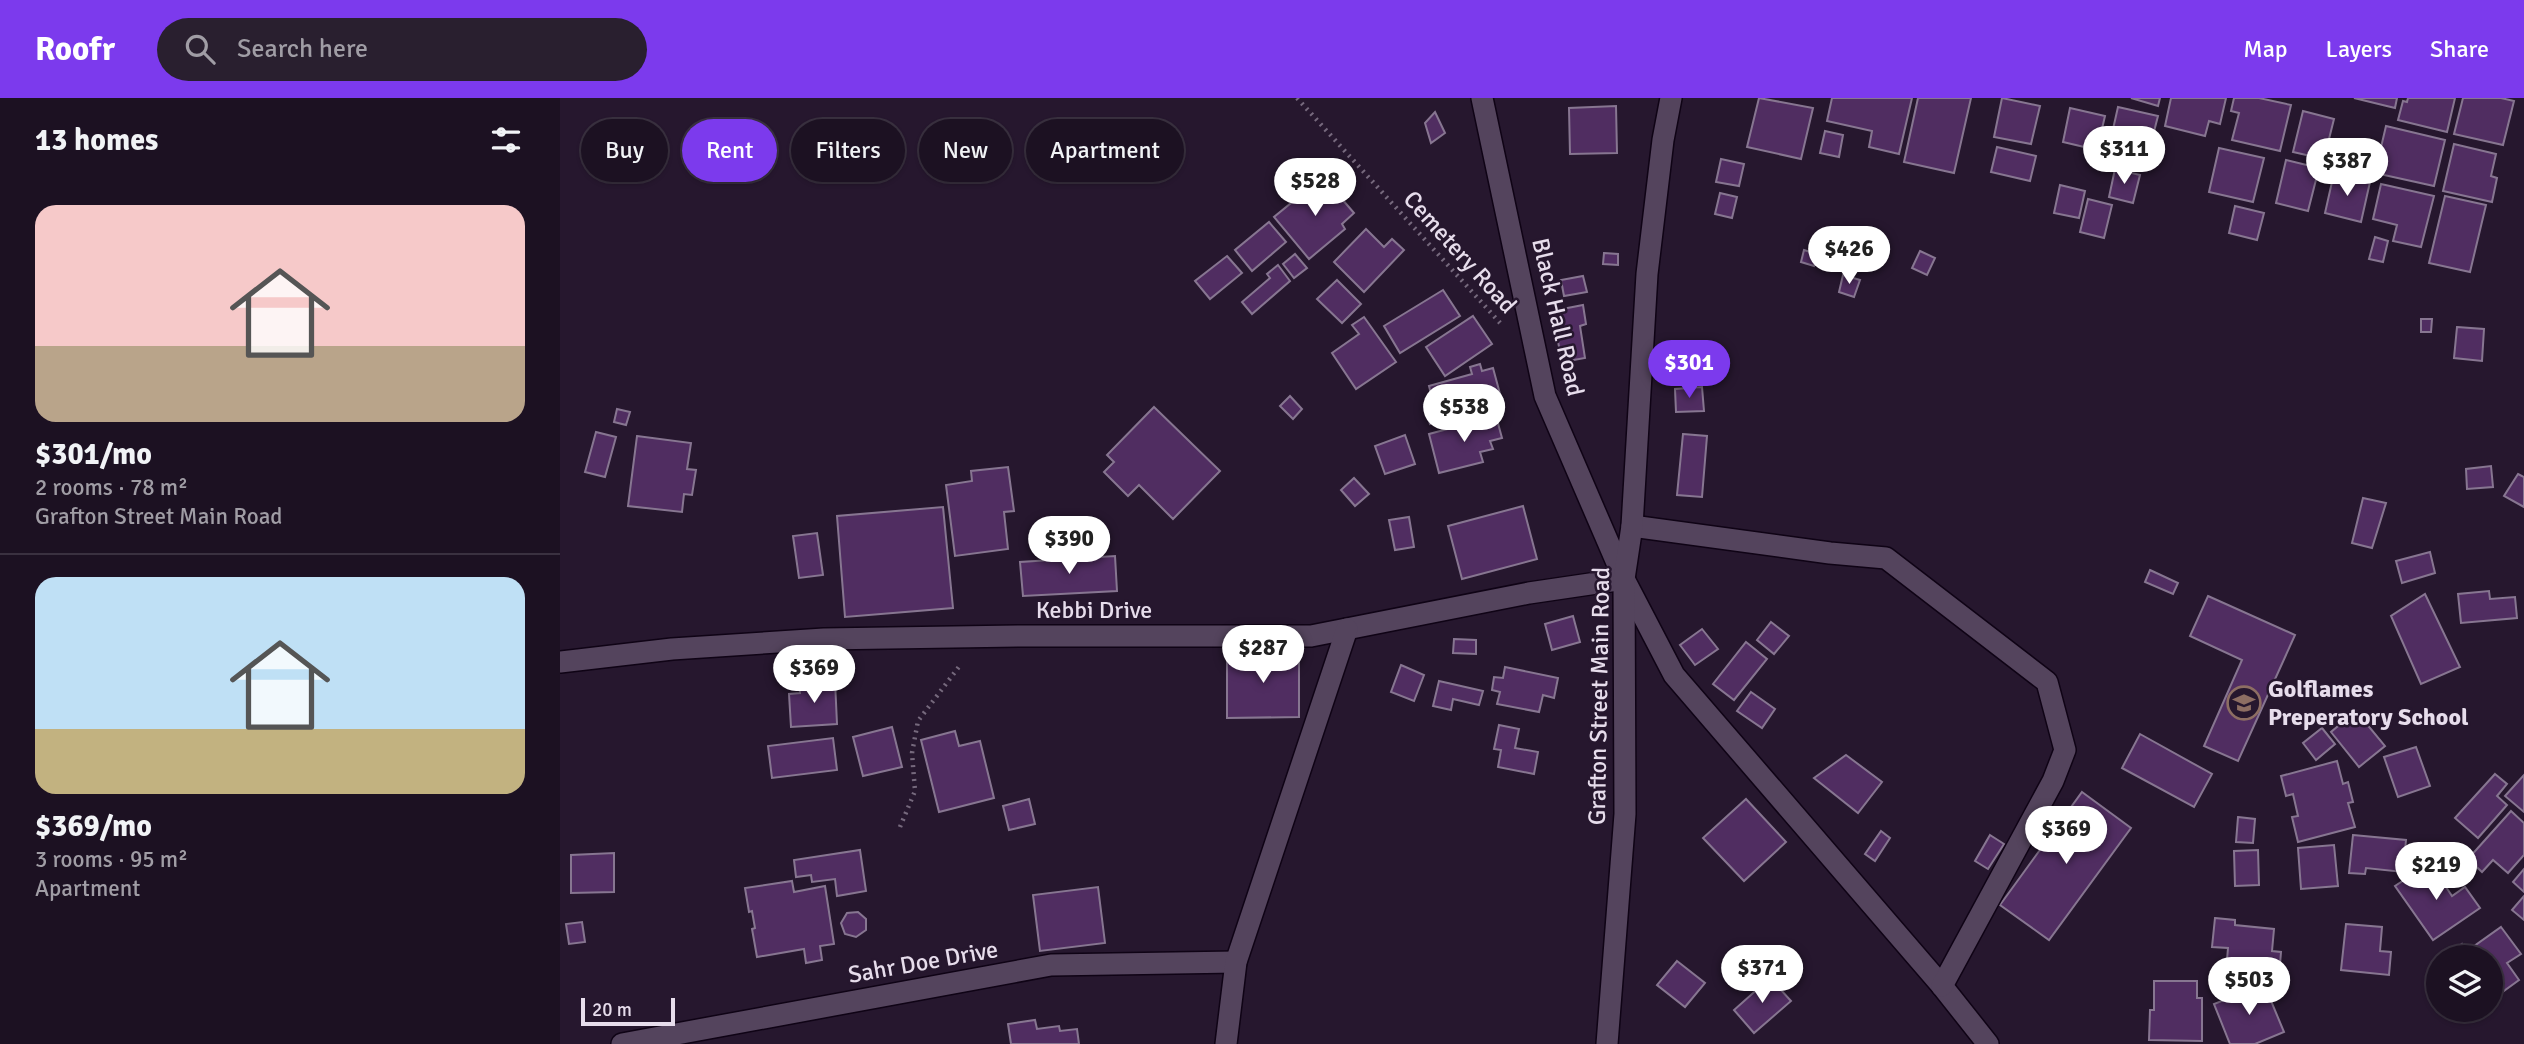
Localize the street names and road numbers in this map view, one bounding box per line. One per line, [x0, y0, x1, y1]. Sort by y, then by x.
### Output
street label: Cemetery Road [1397, 184, 1523, 320]
street label: Black Hall Road [1525, 235, 1591, 399]
street label: Grafton Street Main Road [1582, 567, 1616, 825]
street label: Kebbi Drive [1036, 595, 1152, 625]
street label: Sahr Doe Drive [846, 934, 1000, 990]

